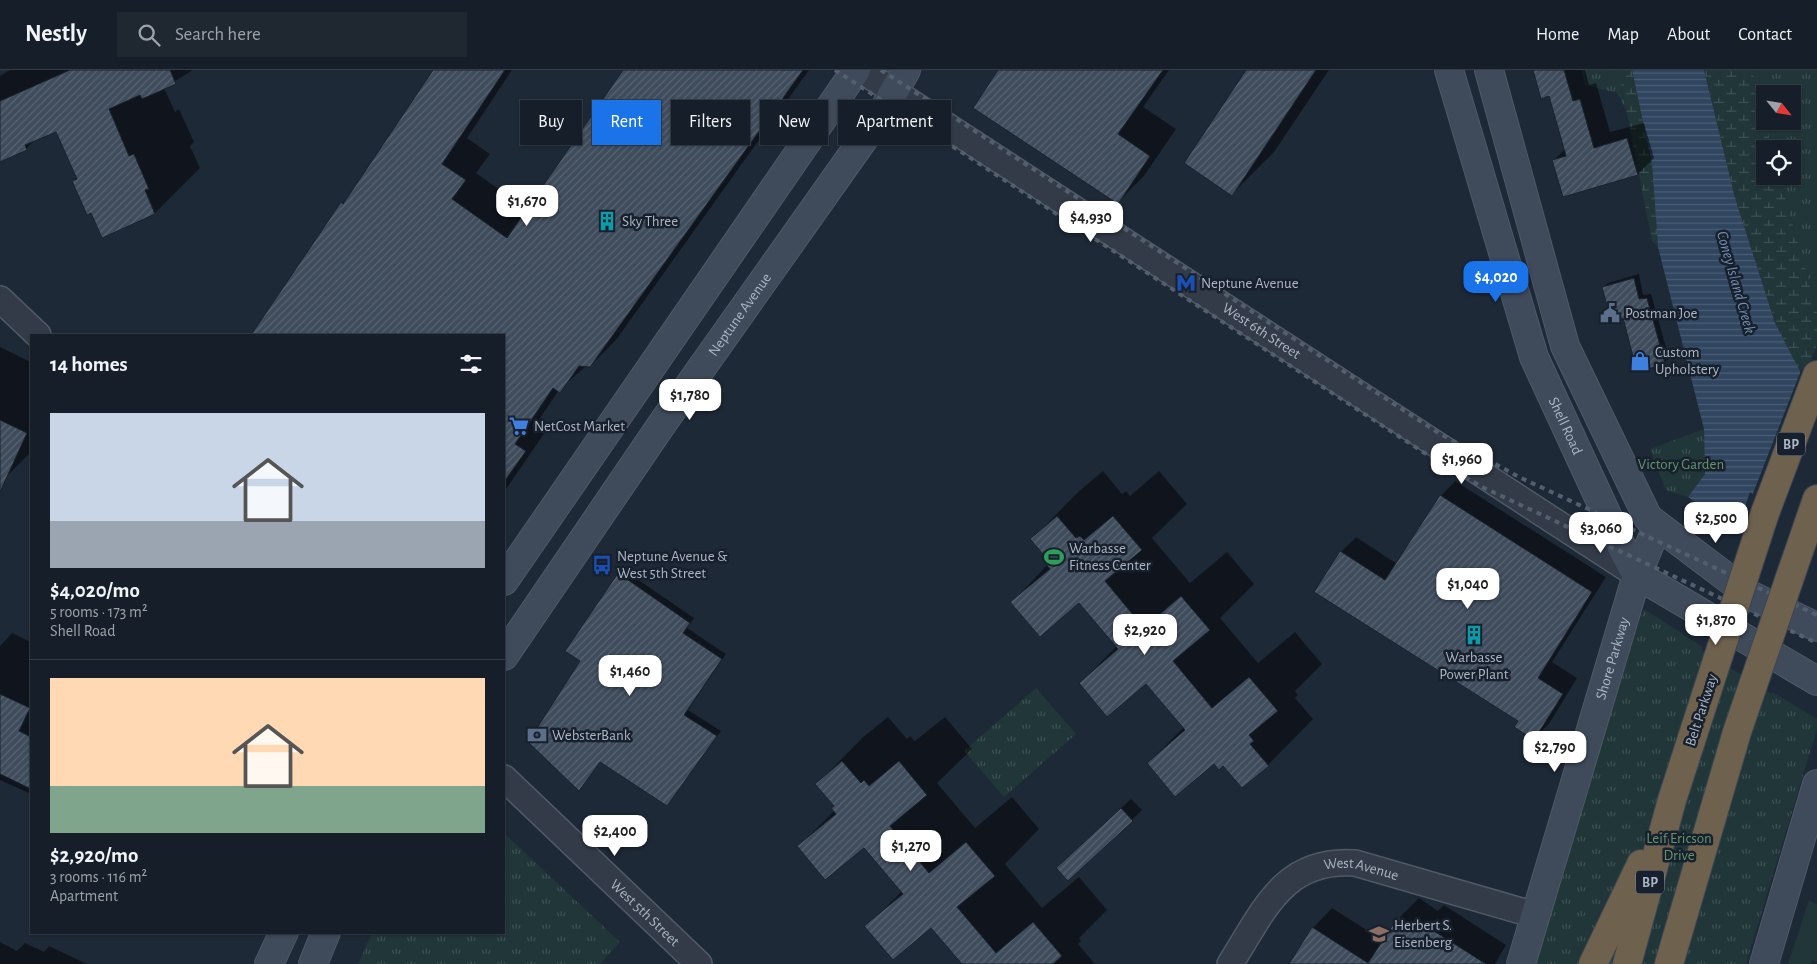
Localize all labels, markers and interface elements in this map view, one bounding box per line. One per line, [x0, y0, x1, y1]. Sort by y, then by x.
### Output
search box [117, 12, 467, 57]
icon: search [135, 21, 163, 49]
text: Nestly [25, 22, 87, 46]
text: Search here [175, 25, 261, 44]
text: Home [1536, 26, 1579, 44]
text: Map [1607, 26, 1639, 44]
text: About [1667, 26, 1710, 44]
text: Contact [1738, 26, 1792, 44]
north arrow [1756, 85, 1801, 130]
map controls [1756, 85, 1801, 185]
chip: Buy [520, 100, 582, 145]
chip: Rent [592, 100, 661, 145]
chip: Filters [671, 100, 750, 145]
chip: New [760, 100, 828, 145]
chip: Apartment [838, 100, 951, 145]
button: locate [1756, 140, 1801, 185]
pin: $1,670 [486, 184, 568, 227]
text: $1,670 [507, 193, 547, 209]
pin: $4,930 [1050, 200, 1132, 243]
text: $4,930 [1070, 209, 1112, 225]
building icon: Sky Three [596, 210, 618, 232]
place label: Sky Three [622, 214, 678, 229]
water label: Coney Island Creek [1714, 229, 1758, 335]
pin: $4,020 [1455, 260, 1537, 303]
text: $4,020 [1474, 269, 1518, 285]
street label: Neptune Avenue [706, 270, 774, 359]
metro station icon: Neptune Avenue [1175, 272, 1197, 294]
place label: Neptune Avenue [1201, 276, 1299, 291]
street label: West 6th Street [1220, 300, 1303, 362]
public building icon: Postman Joe [1599, 302, 1621, 324]
place label: Postman Joe [1625, 306, 1698, 321]
place label: Custom Upholstery [1655, 345, 1720, 377]
icon: filters [457, 350, 485, 378]
shop icon: Custom Upholstery [1629, 350, 1651, 372]
text: 14 homes [50, 354, 128, 375]
pin: $1,780 [649, 378, 731, 421]
text: $1,780 [670, 387, 710, 403]
street label: Shell Road [1546, 395, 1585, 457]
supermarket icon: NetCost Market [508, 415, 530, 437]
place label: NetCost Market [534, 419, 625, 434]
road number: BP [1777, 432, 1805, 456]
pin: $1,960 [1421, 442, 1503, 485]
icon: home [223, 445, 313, 535]
text: $1,960 [1442, 451, 1482, 467]
park label: Victory Garden [1638, 457, 1724, 472]
pin: $2,500 [1675, 502, 1757, 544]
text: $2,500 [1695, 510, 1737, 526]
pin: $3,060 [1560, 512, 1642, 554]
text: $3,060 [1580, 520, 1622, 536]
place label: Warbasse Fitness Center [1069, 541, 1151, 573]
sports icon: Warbasse Fitness Center [1043, 546, 1065, 568]
place label: Neptune Avenue & West 5th Street [617, 549, 728, 581]
bus stop icon: Neptune Avenue & West 5th Street [591, 554, 613, 576]
pin: $1,040 [1427, 568, 1509, 610]
text: $1,040 [1447, 576, 1489, 592]
text: $4,020/mo [50, 580, 140, 601]
text: 5 rooms · 173 m² [50, 604, 148, 620]
pin: $1,870 [1675, 604, 1757, 646]
text: $1,870 [1696, 612, 1736, 628]
pin: $2,920 [1104, 614, 1186, 656]
street label: Shore Parkway [1593, 615, 1632, 701]
text: $2,920 [1124, 622, 1166, 638]
text: Shell Road [50, 623, 115, 639]
building icon: Warbasse Power Plant [1463, 624, 1485, 646]
place label: Warbasse Power Plant [1439, 650, 1509, 682]
pin: $1,460 [589, 654, 671, 697]
text: $1,460 [610, 663, 650, 679]
street label: Belt Parkway [1683, 672, 1720, 748]
icon: home [223, 711, 313, 801]
bank icon: WebsterBank [526, 724, 548, 746]
place label: WebsterBank [552, 728, 631, 743]
pin: $2,790 [1514, 730, 1596, 773]
text: $2,790 [1534, 739, 1576, 755]
pin: $2,400 [574, 814, 656, 857]
text: $2,400 [593, 823, 637, 839]
pin: $1,270 [870, 830, 952, 872]
park label: Leif Ericson Drive [1646, 831, 1712, 863]
text: $1,270 [891, 838, 931, 854]
text: $2,920/mo [50, 845, 138, 866]
street label: West Avenue [1323, 856, 1400, 883]
text: 3 rooms · 116 m² [50, 869, 147, 885]
road number: BP [1636, 870, 1664, 894]
street label: West 5th Street [607, 877, 682, 949]
text: Apartment [50, 888, 118, 904]
place label: Herbert S. Eisenberg [1394, 918, 1453, 950]
school or university icon: Herbert S. Eisenberg [1368, 923, 1390, 945]

